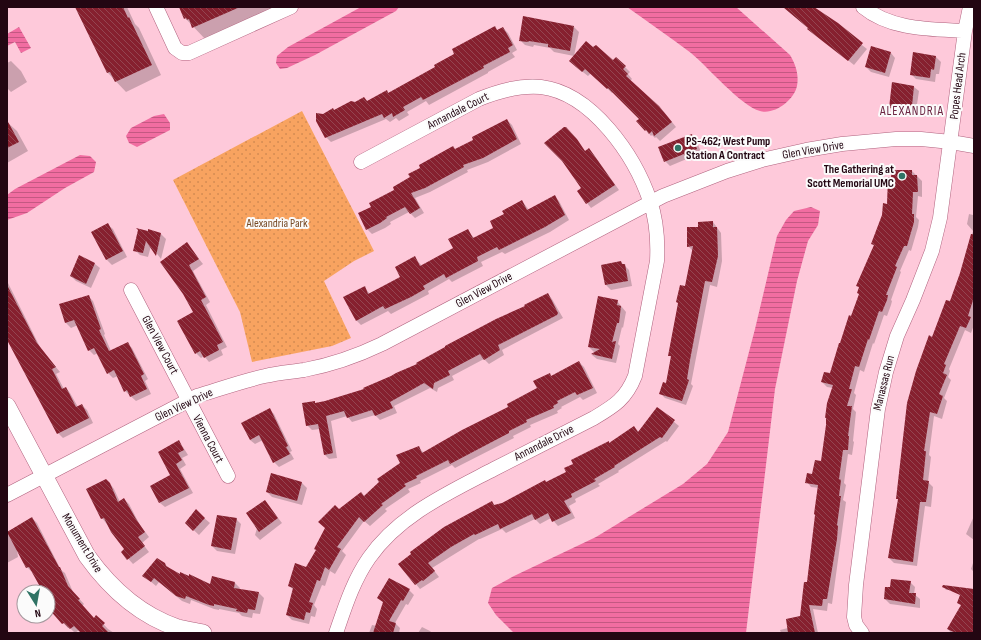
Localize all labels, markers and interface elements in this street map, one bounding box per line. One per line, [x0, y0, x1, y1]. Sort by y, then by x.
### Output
street label: Popes Head Arch [946, 52, 970, 120]
street label: Annandale Court [424, 89, 492, 133]
district label: ALEXANDRIA [879, 103, 944, 119]
place label: PS-462; West Pump Station A Contract [686, 134, 770, 163]
street label: Glen View Drive [781, 137, 845, 163]
marker: PS-462; West Pump Station A Contract [673, 143, 683, 153]
place label: The Gathering at Scott Memorial UMC [807, 162, 894, 191]
marker: The Gathering at Scott Memorial UMC [897, 171, 907, 181]
park label: Alexandria Park [245, 216, 308, 231]
street label: Glen View Drive [453, 269, 515, 311]
street label: Glen View Court [138, 313, 182, 377]
street label: Manassas Run [870, 354, 898, 412]
street label: Glen View Drive [153, 385, 215, 425]
street label: Vienna Court [189, 412, 227, 466]
street label: Annandale Drive [511, 421, 576, 465]
street label: Monument Drive [58, 511, 106, 576]
north arrow [16, 584, 56, 624]
text: N [34, 606, 42, 620]

